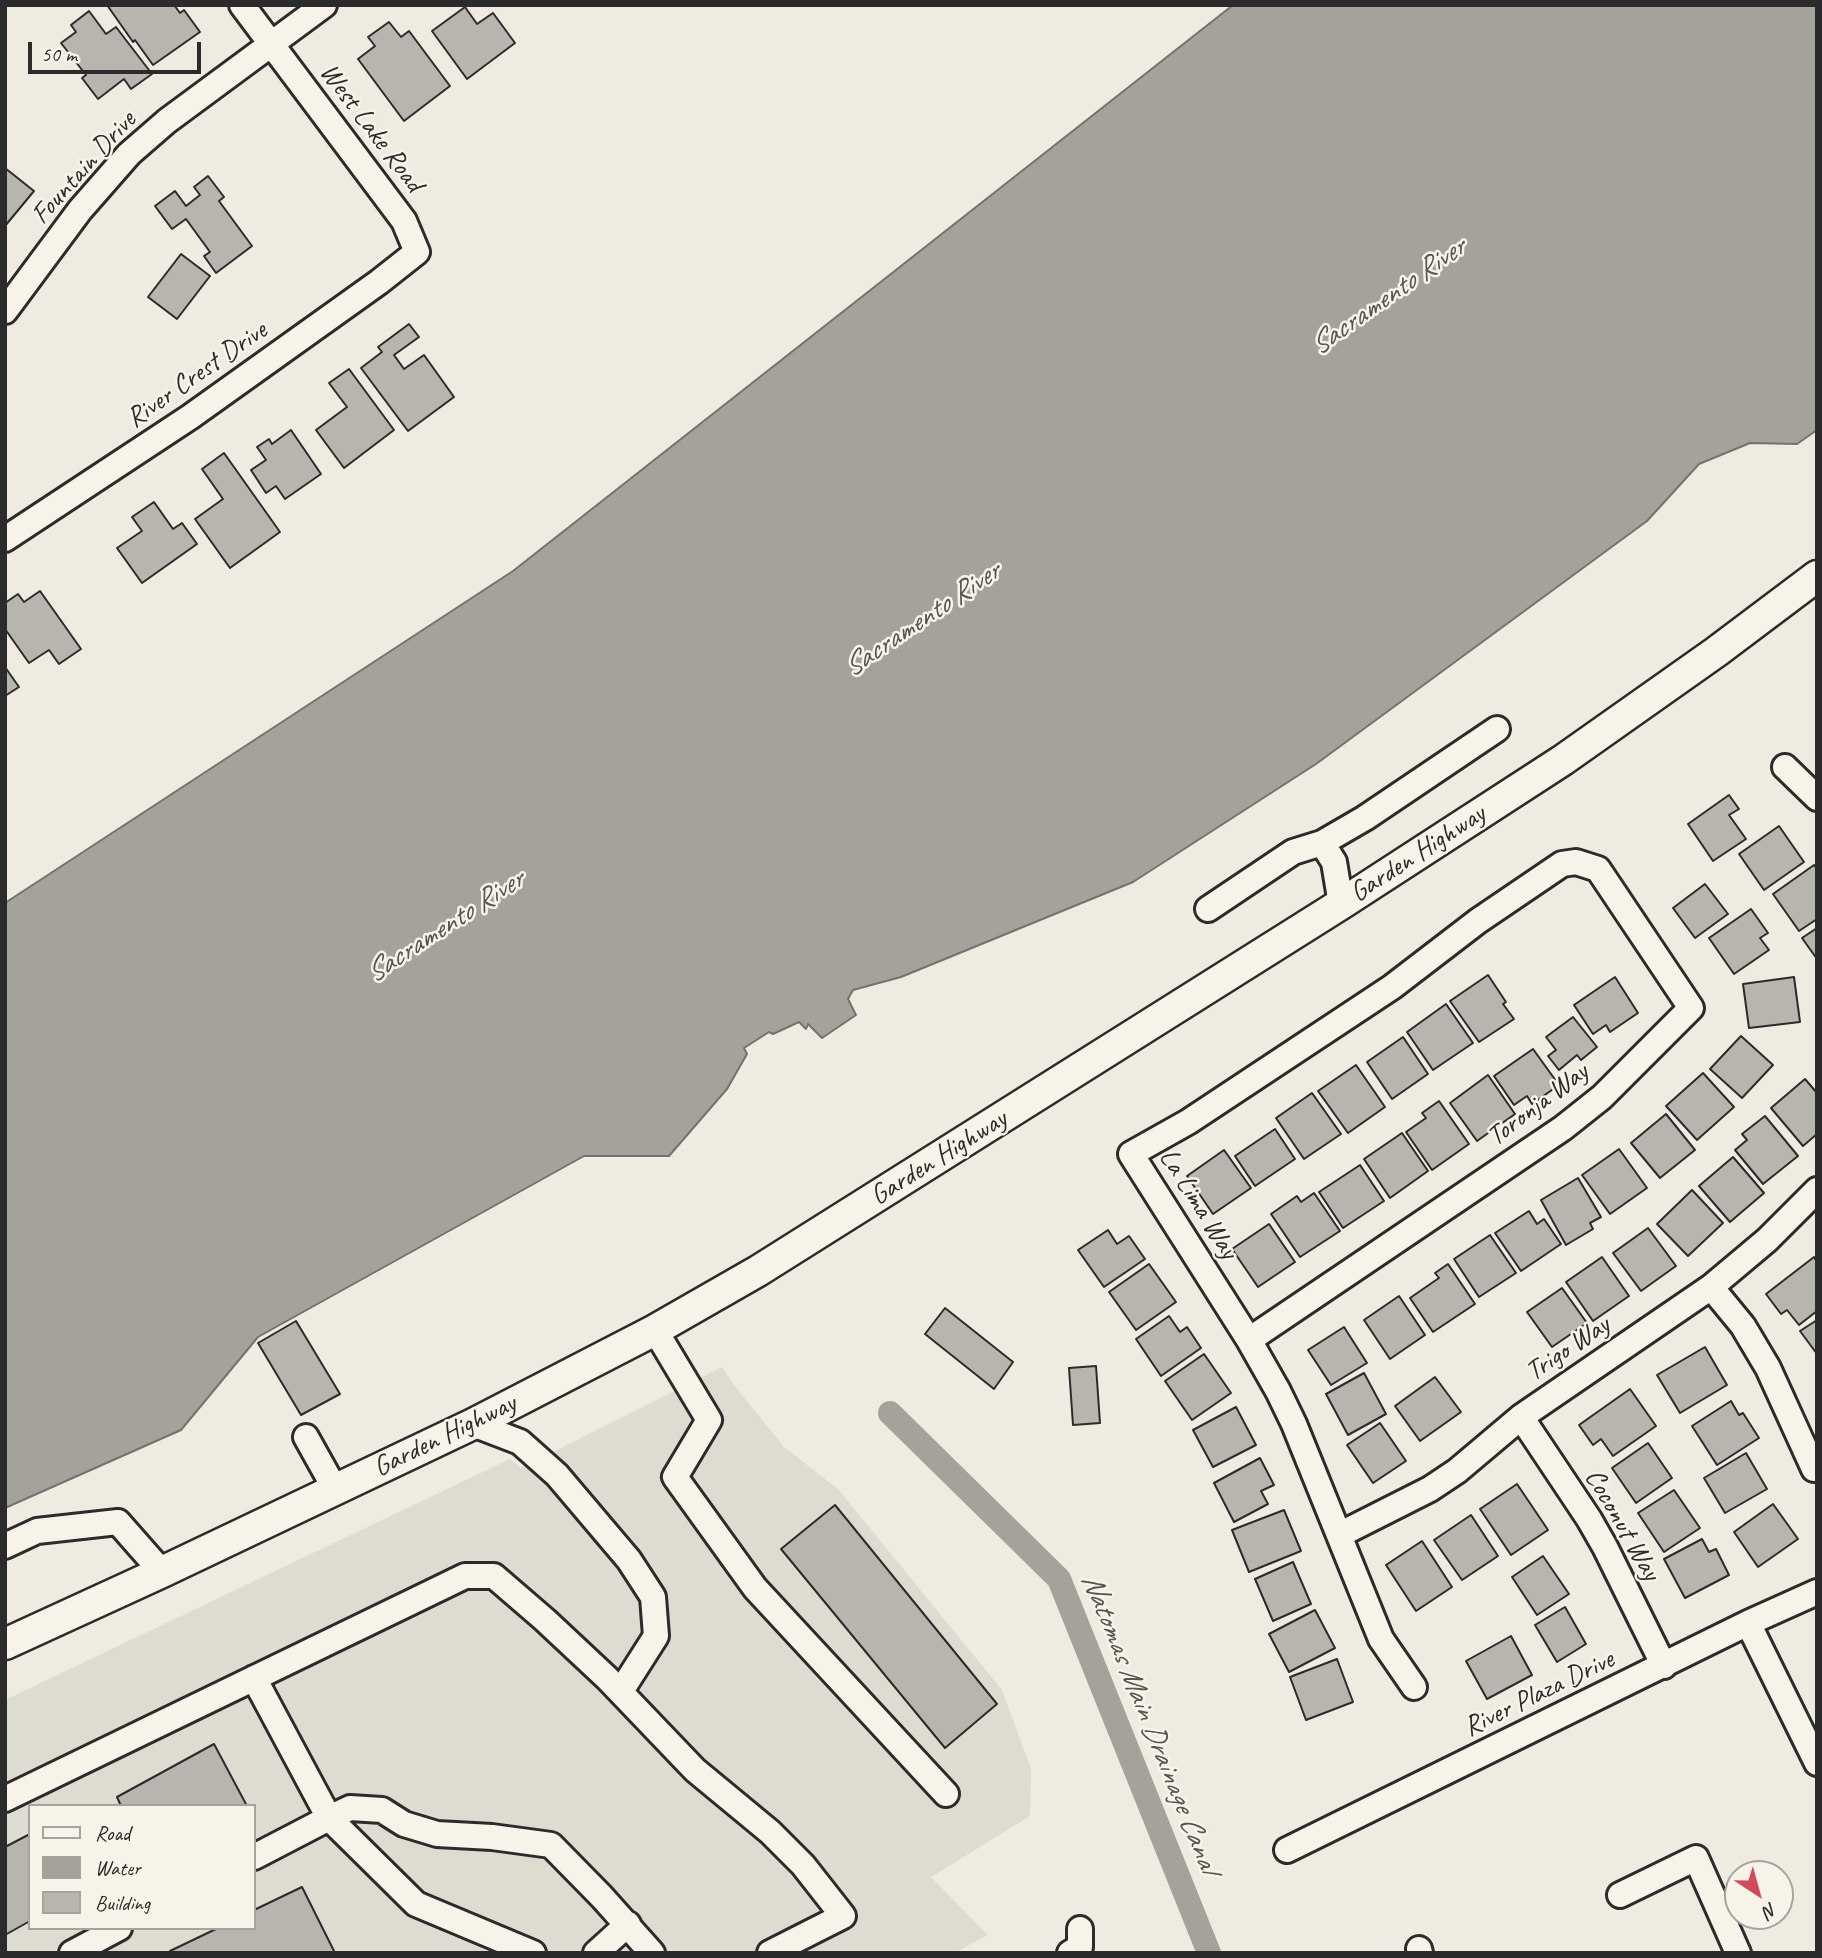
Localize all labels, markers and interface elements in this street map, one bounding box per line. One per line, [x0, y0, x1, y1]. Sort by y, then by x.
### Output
scale bar [32, 28, 205, 72]
text: 50 m [41, 41, 77, 67]
street label: West Lake Road [312, 57, 430, 199]
street label: Fountain Drive [24, 104, 144, 232]
water label: Sacramento River [1303, 230, 1473, 364]
street label: River Crest Drive [120, 314, 274, 436]
water label: Sacramento River [837, 554, 1007, 686]
street label: Garden Highway [1344, 798, 1492, 910]
water label: Sacramento River [359, 863, 531, 991]
street label: Toronja Way [1481, 1056, 1595, 1154]
street label: Garden Highway [865, 1103, 1013, 1213]
street label: La Lima Way [1151, 1143, 1245, 1265]
street label: Trigo Way [1520, 1309, 1616, 1389]
street label: Garden Highway [368, 1387, 522, 1485]
street label: Coconut Way [1577, 1463, 1667, 1587]
water label: Natomas Main Drainage Canal [1073, 1568, 1225, 1878]
street label: River Plaza Drive [1458, 1643, 1620, 1745]
legend [28, 1804, 256, 1930]
text: Road [95, 1820, 130, 1846]
text: Water [95, 1855, 141, 1881]
north arrow [1724, 1860, 1794, 1930]
text: Building [95, 1890, 150, 1916]
text: N [1758, 1897, 1782, 1924]

